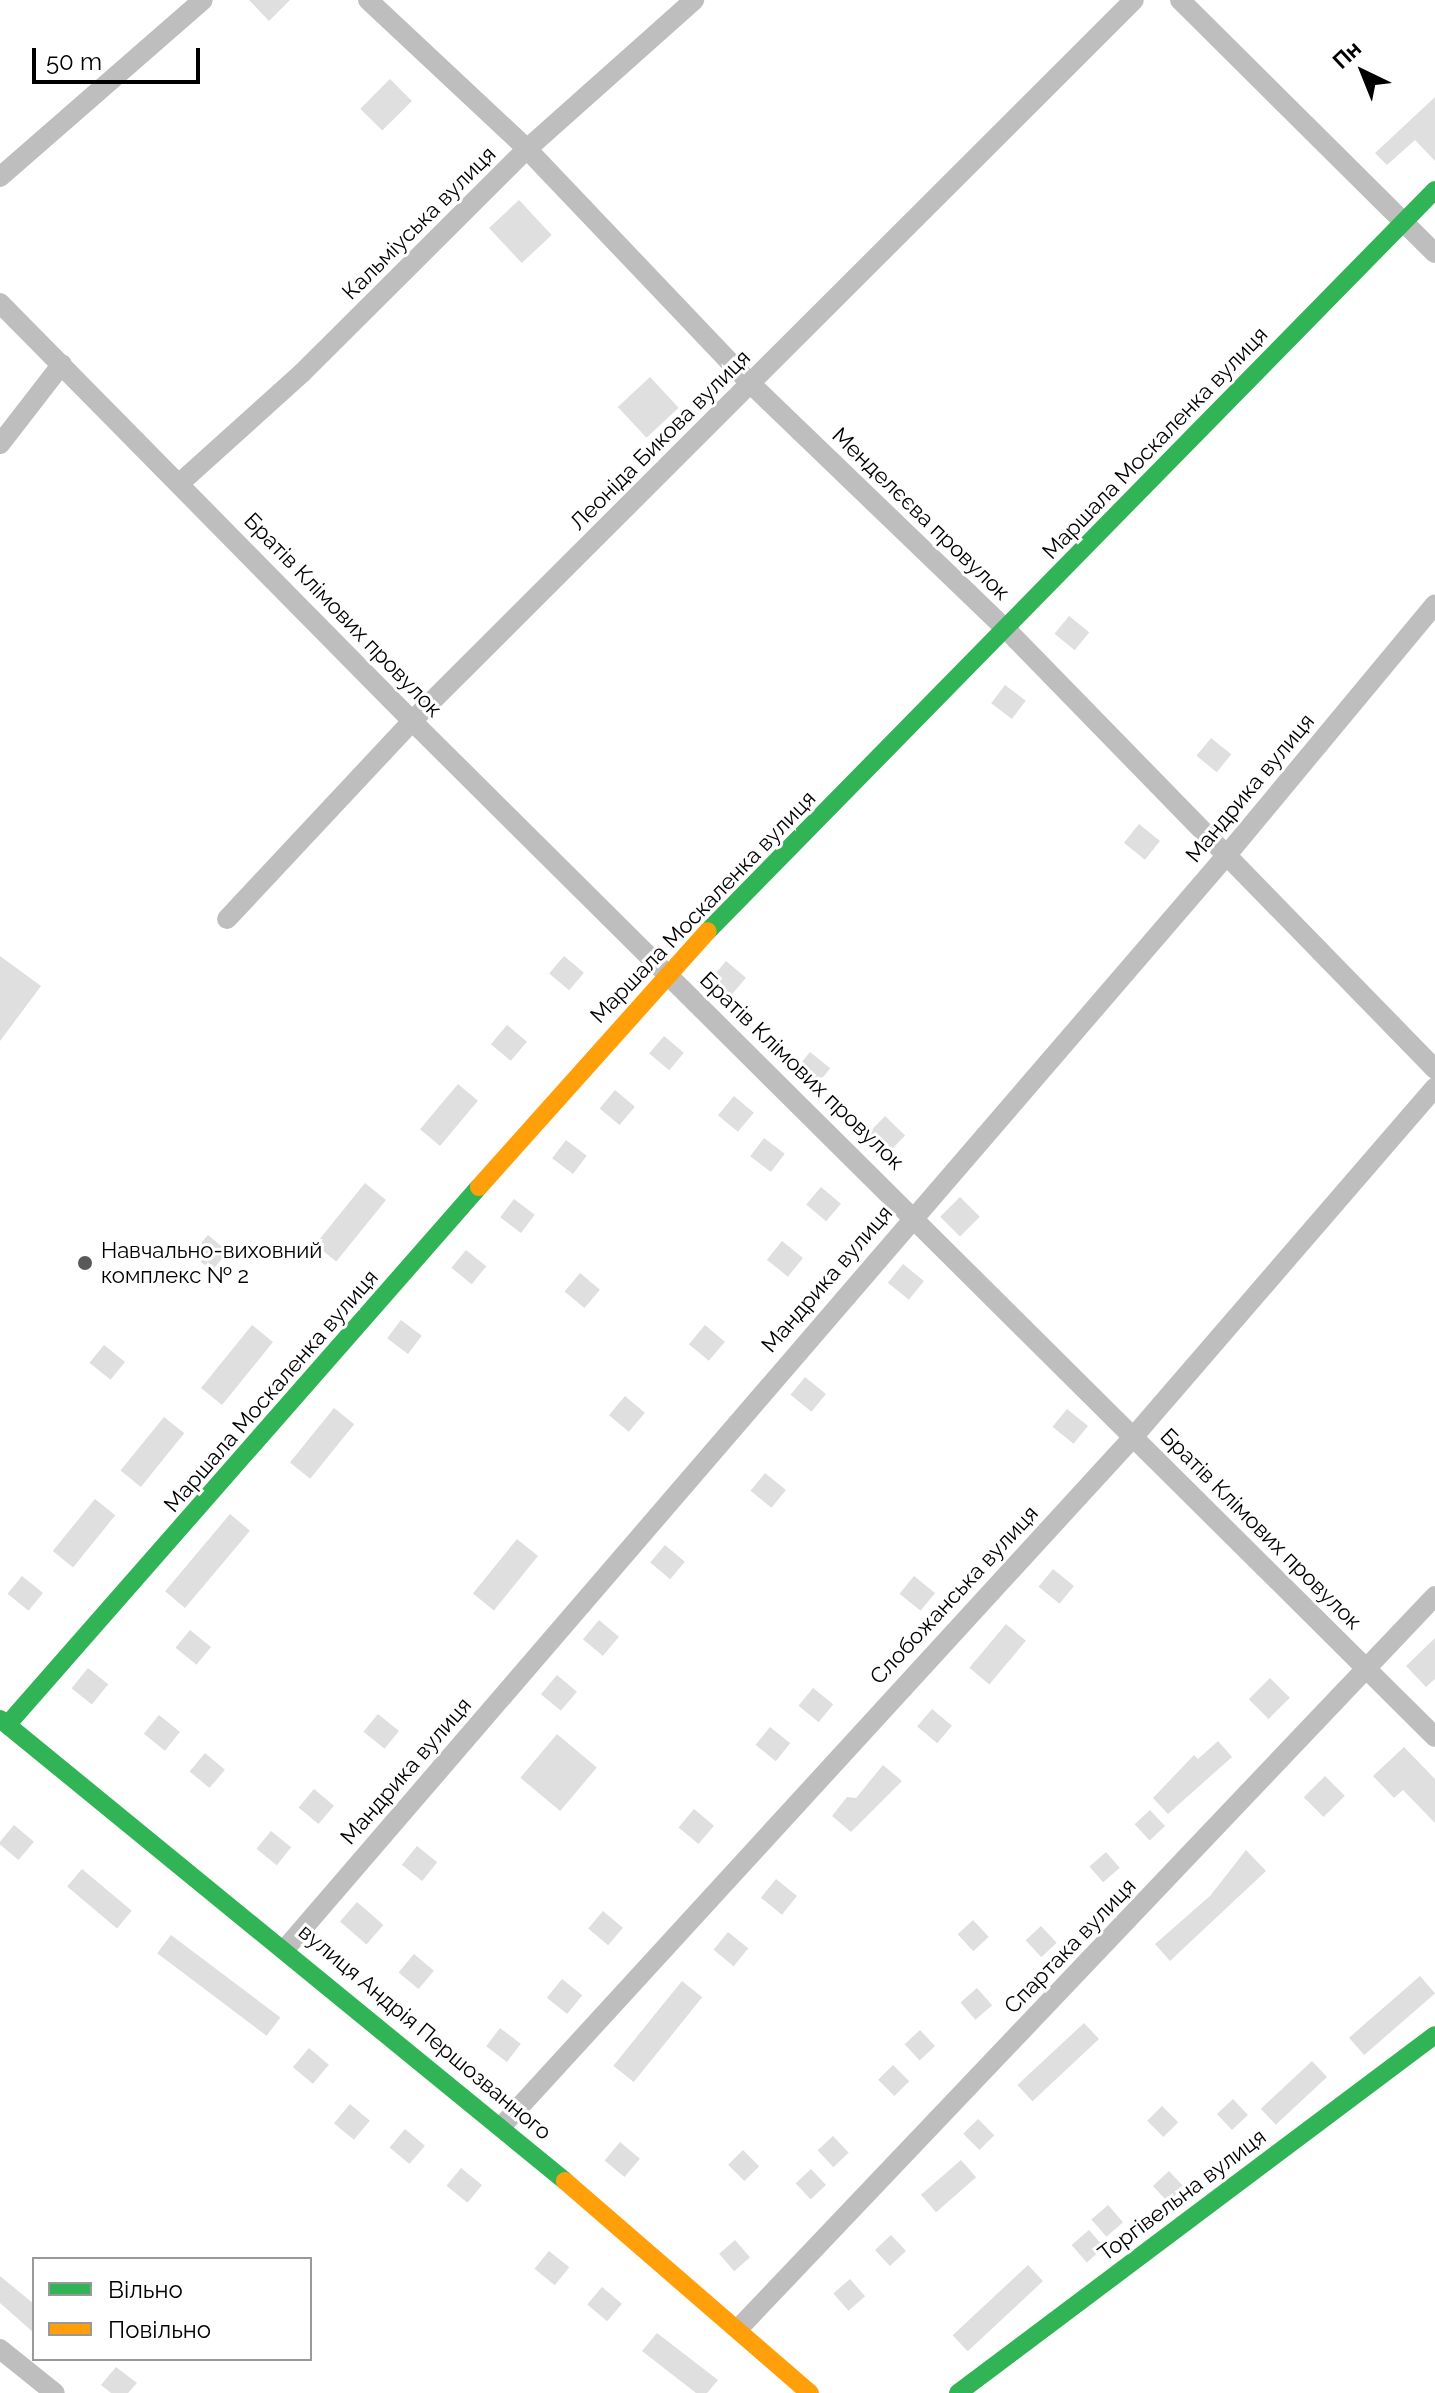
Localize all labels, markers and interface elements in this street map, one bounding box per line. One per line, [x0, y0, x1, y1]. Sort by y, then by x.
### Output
scale bar [36, 32, 204, 82]
north arrow [1323, 32, 1403, 112]
text: Пн [1327, 35, 1366, 74]
text: 50 m [46, 47, 102, 76]
street label: Кальміуська вулиця [337, 141, 501, 305]
street label: Маршала Москаленка вулиця [1037, 321, 1273, 565]
street label: Леоніда Бикова вулиця [564, 344, 756, 536]
street label: Менделєєва провулок [827, 422, 1015, 606]
street label: Братів Клімових провулок [238, 507, 448, 723]
street label: Мандрика вулиця [1180, 708, 1320, 868]
street label: Маршала Москаленка вулиця [585, 785, 821, 1029]
street label: Братів Клімових провулок [694, 966, 910, 1176]
street label: Мандрика вулиця [756, 1200, 898, 1358]
place label: Навчально-виховний комплекс № 2 [101, 1237, 322, 1288]
marker: Навчально-виховний комплекс № 2 [76, 1254, 94, 1272]
street label: Маршала Москаленка вулиця [158, 1264, 384, 1518]
street label: Братів Клімових провулок [1155, 1423, 1367, 1635]
street label: Слобожанська вулиця [864, 1500, 1044, 1690]
street label: Мандрика вулиця [335, 1692, 477, 1850]
street label: Спартака вулиця [999, 1873, 1141, 2019]
street label: вулиця Андрія Першозванного [293, 1918, 557, 2146]
street label: Торгівельна вулиця [1093, 2123, 1271, 2267]
legend [32, 2257, 312, 2361]
text: Вільно [108, 2275, 183, 2304]
text: Повільно [108, 2315, 211, 2344]

